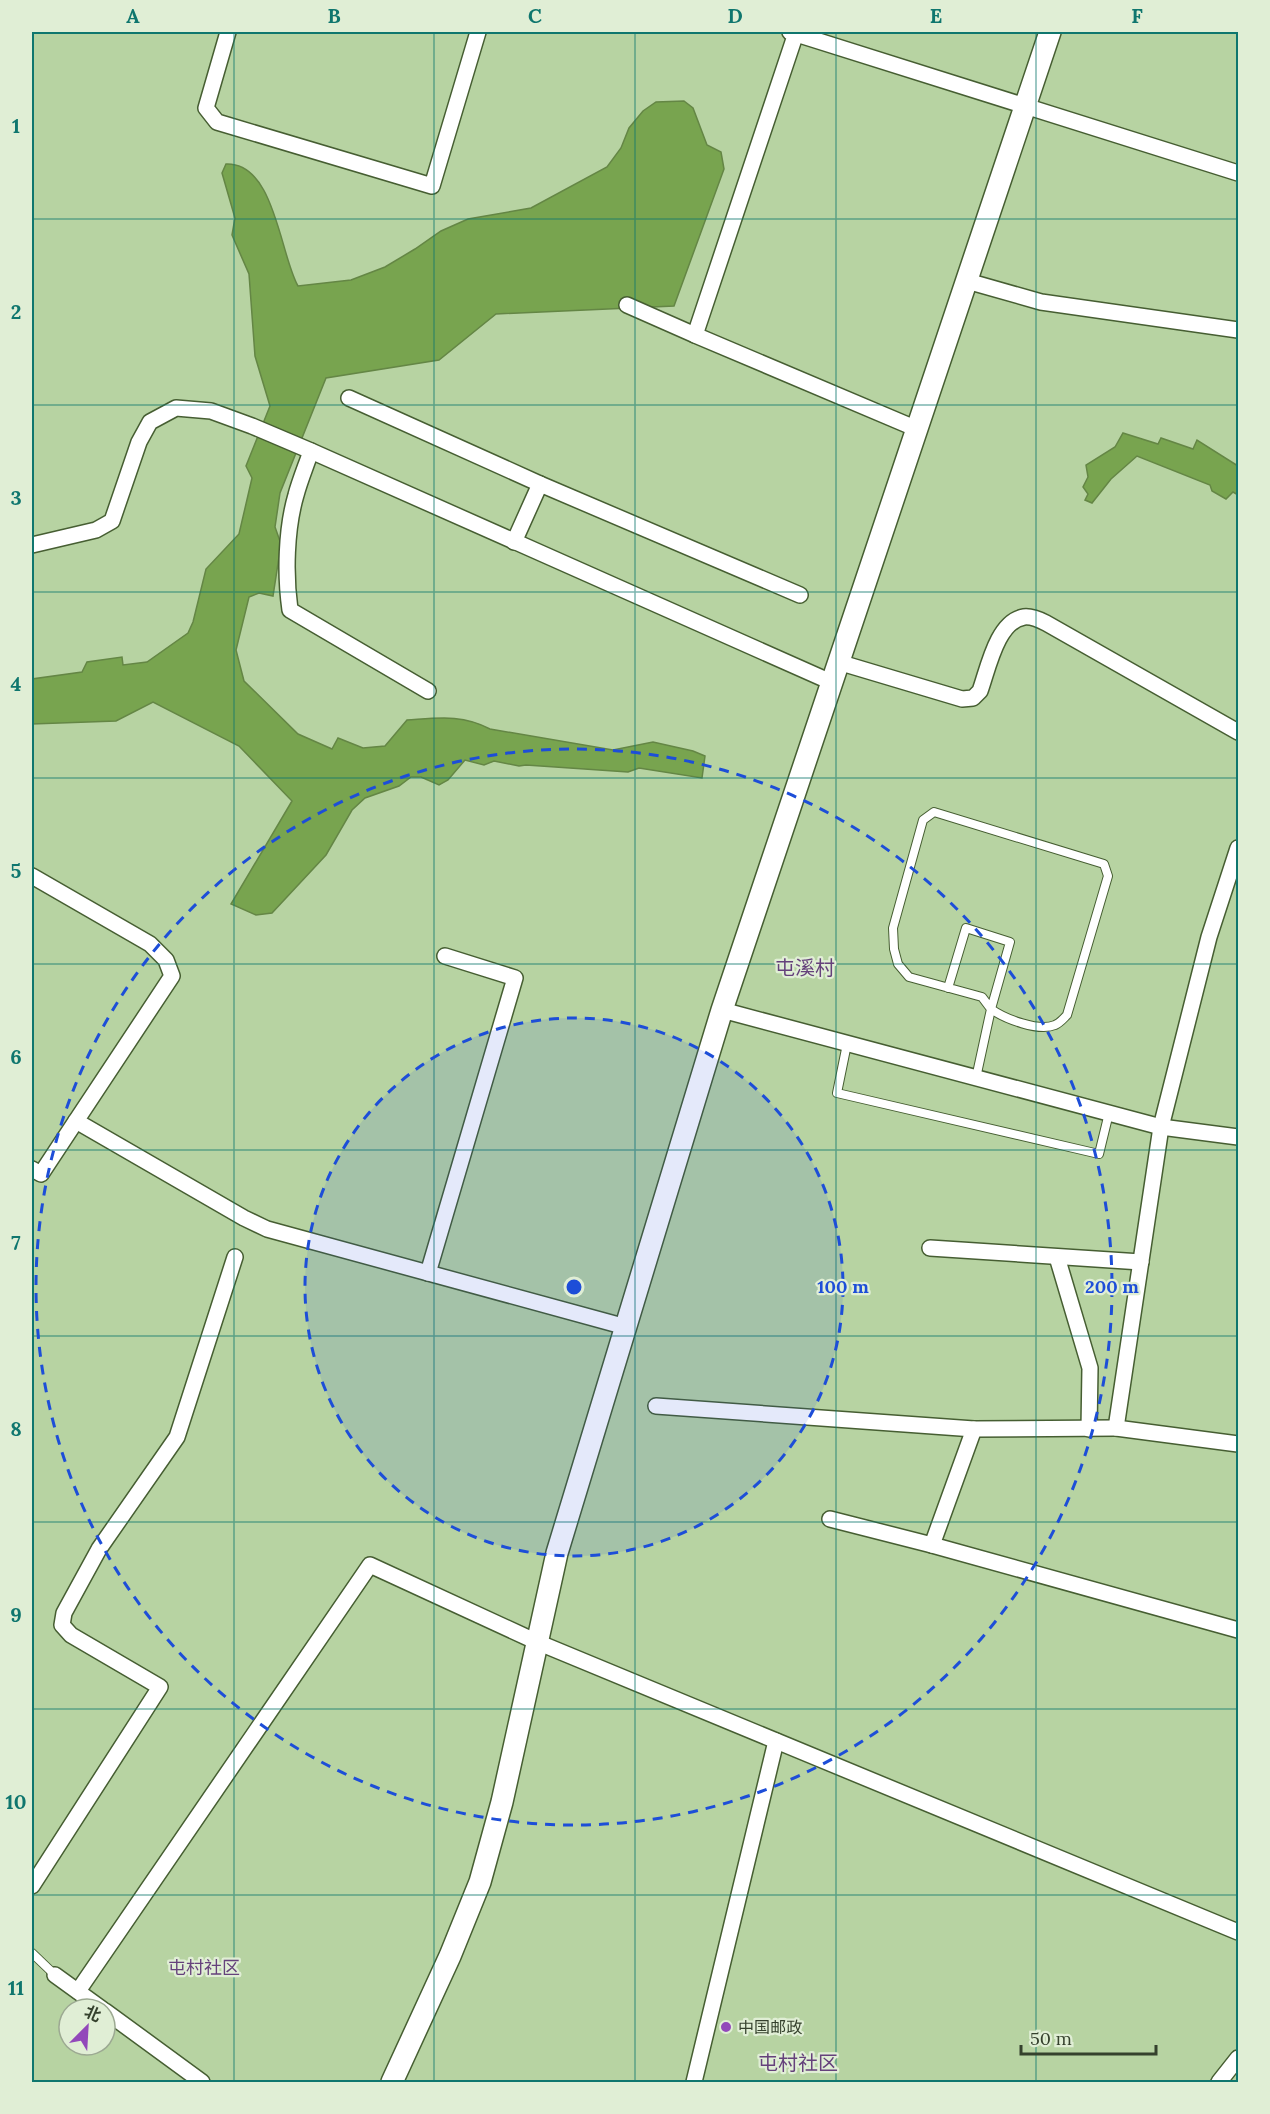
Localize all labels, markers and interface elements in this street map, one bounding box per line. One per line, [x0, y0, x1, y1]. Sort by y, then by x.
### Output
text: A [126, 3, 140, 28]
text: B [327, 3, 341, 28]
text: C [528, 3, 542, 28]
text: D [727, 3, 743, 28]
text: E [930, 3, 942, 28]
text: F [1131, 3, 1143, 28]
text: 1 [12, 113, 20, 138]
text: 2 [11, 299, 21, 324]
text: 3 [10, 485, 22, 510]
text: 4 [11, 671, 22, 696]
text: 5 [11, 858, 22, 883]
district label: 屯溪村 [775, 955, 835, 980]
text: 6 [10, 1044, 22, 1069]
text: 7 [11, 1230, 21, 1255]
text: 100 m [817, 1275, 869, 1298]
text: 200 m [1085, 1275, 1139, 1298]
centre of rings [564, 1277, 584, 1297]
text: 8 [10, 1416, 22, 1441]
text: 9 [10, 1602, 22, 1627]
text: 10 [6, 1789, 26, 1814]
district label: 屯村社区 [168, 1956, 240, 1979]
text: 11 [8, 1975, 24, 2000]
north arrow [57, 1997, 117, 2057]
text: 北 [82, 2001, 104, 2026]
place label: 中国邮政 [738, 2017, 802, 2037]
scale bar [1021, 2018, 1156, 2056]
marker: 中国邮政 [719, 2020, 733, 2034]
text: 50 m [1030, 2027, 1072, 2050]
district label: 屯村社区 [758, 2050, 838, 2075]

